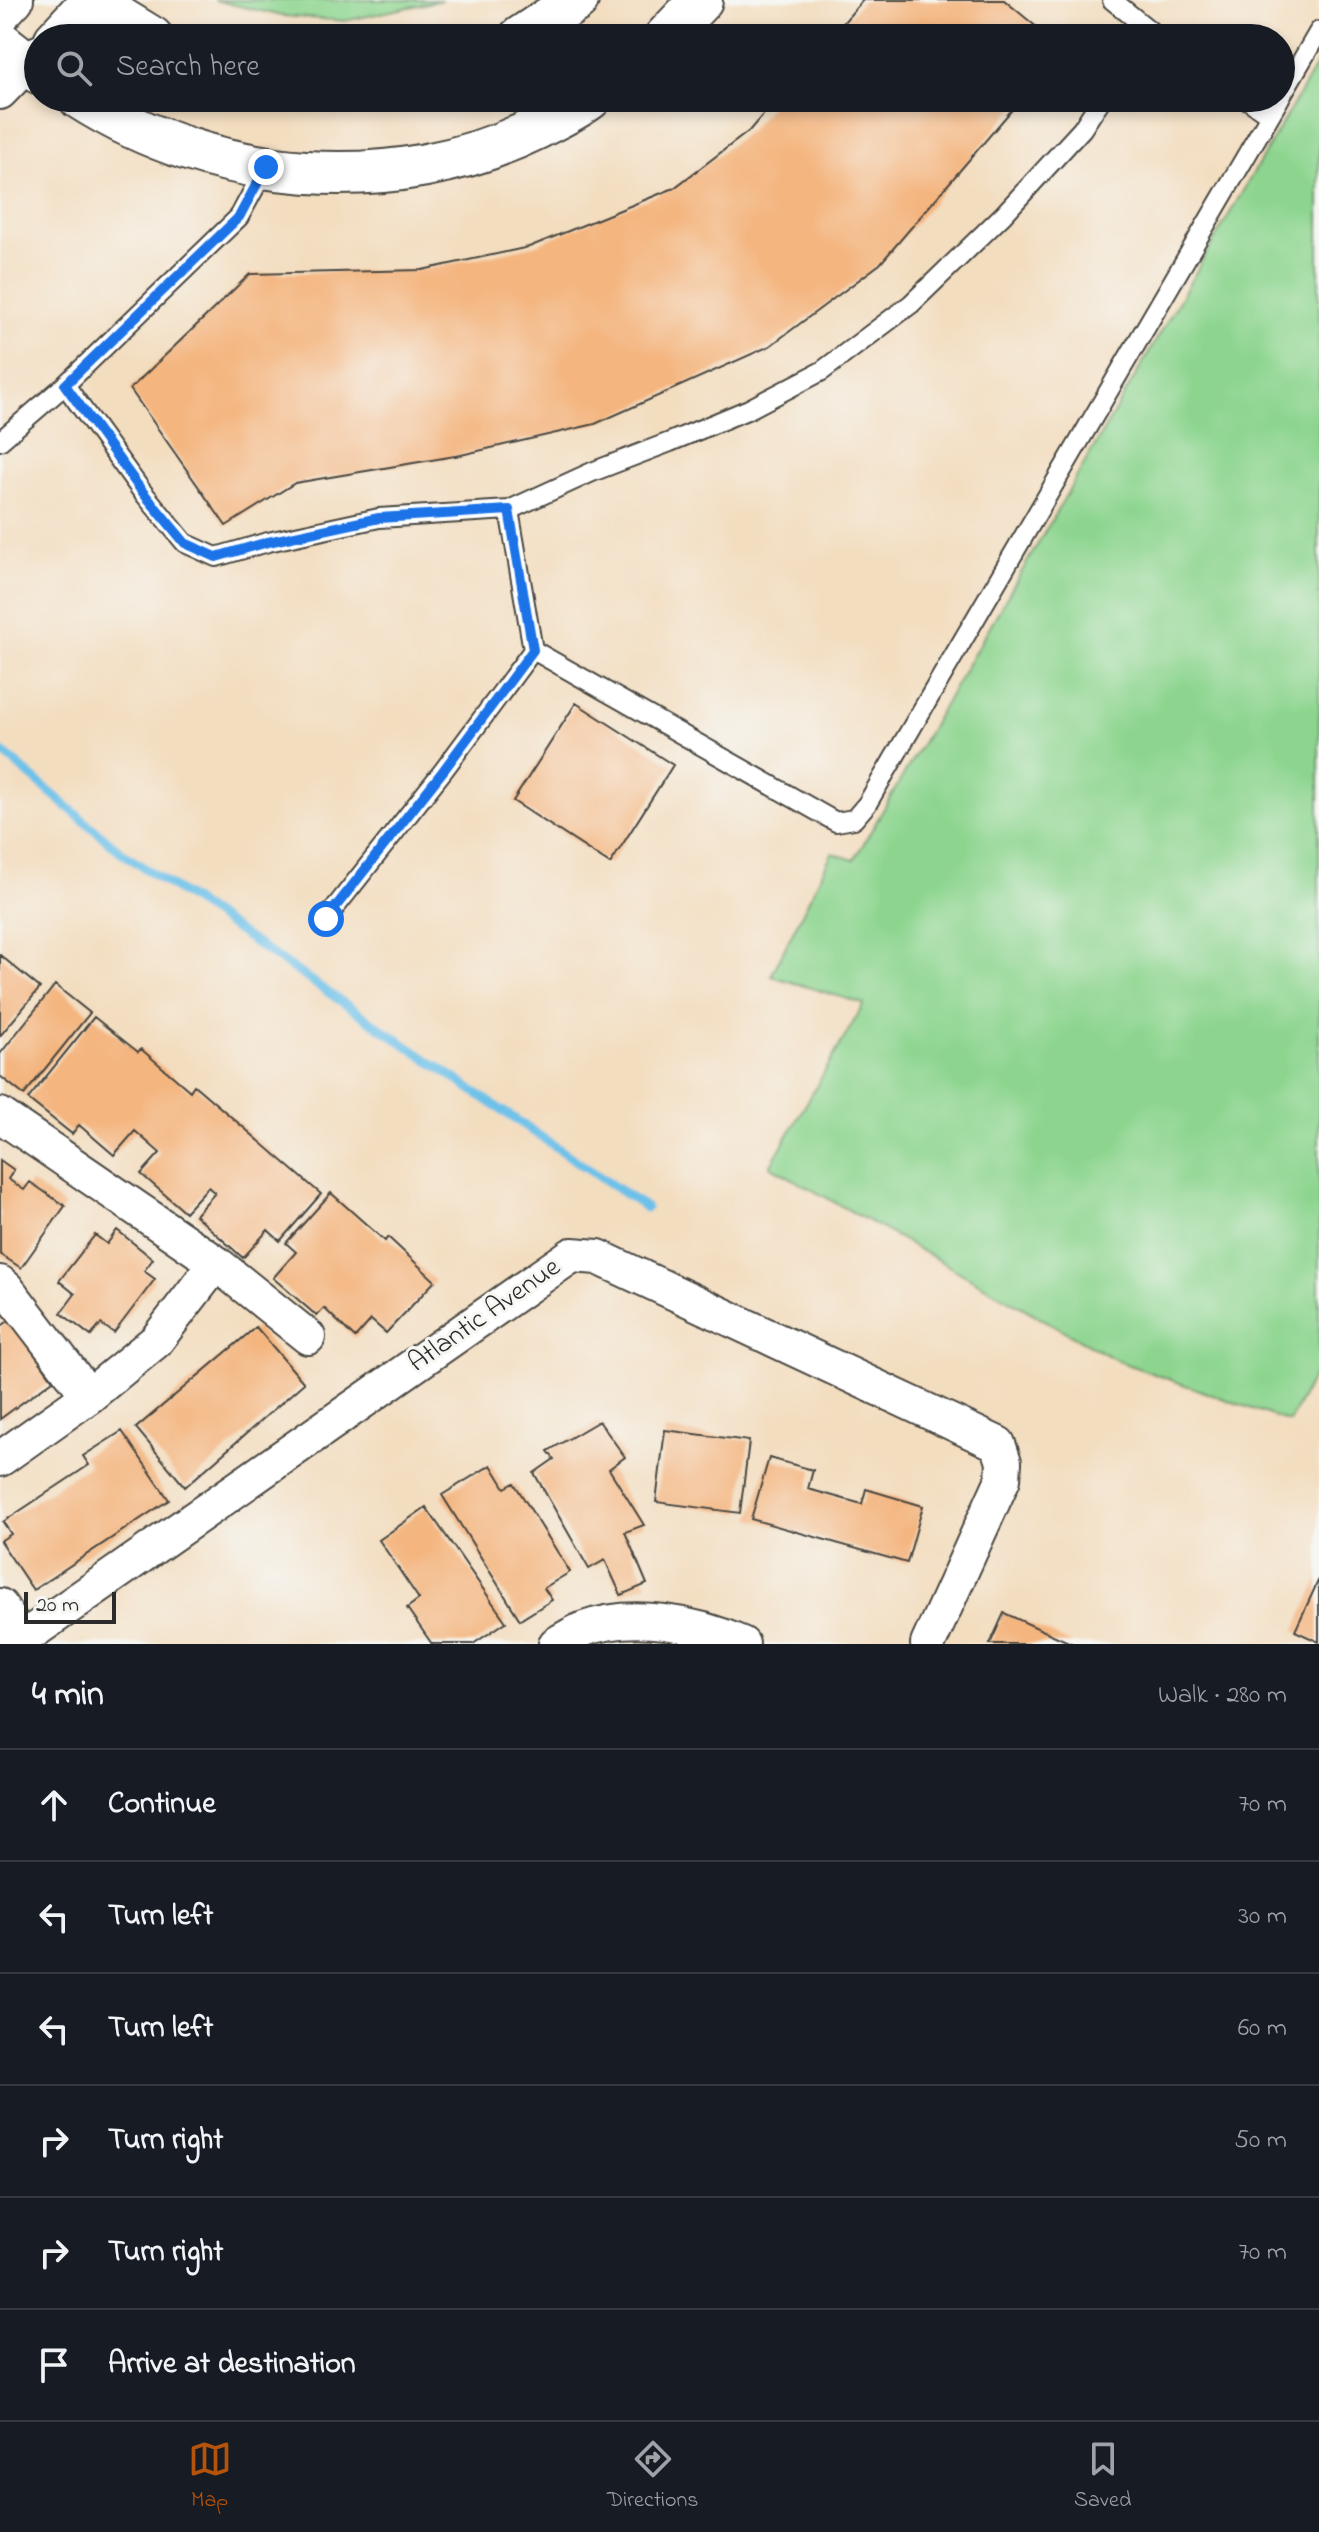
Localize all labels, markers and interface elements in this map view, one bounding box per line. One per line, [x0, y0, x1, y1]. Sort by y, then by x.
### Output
search box [24, 24, 1295, 112]
icon: search [52, 46, 96, 90]
text: Search here [116, 46, 260, 90]
route end [248, 149, 284, 185]
route start [308, 901, 344, 937]
street label: Atlantic Avenue [400, 1248, 570, 1384]
scale bar [24, 1588, 116, 1624]
text: 20 m [36, 1590, 79, 1622]
text: 4 min [32, 1671, 104, 1721]
text: Walk · 280 m [1158, 1677, 1287, 1715]
icon: ahead [32, 1783, 76, 1827]
text: Continue [108, 1783, 216, 1827]
text: 70 m [1238, 1786, 1287, 1824]
icon: left [32, 1895, 76, 1939]
text: Turn left [108, 1895, 213, 1939]
text: 30 m [1238, 1898, 1287, 1936]
icon: left [32, 2007, 76, 2051]
text: Turn left [108, 2007, 213, 2051]
text: 60 m [1238, 2010, 1287, 2048]
icon: right [32, 2119, 76, 2163]
text: Turn right [108, 2119, 223, 2163]
text: 50 m [1234, 2122, 1287, 2160]
icon: right [32, 2231, 76, 2275]
text: Turn right [108, 2231, 223, 2275]
text: 70 m [1238, 2234, 1287, 2272]
icon: arrive [32, 2343, 76, 2387]
text: Arrive at destination [108, 2343, 356, 2387]
tab: Map [188, 2437, 232, 2517]
tab: Directions [607, 2437, 699, 2517]
tab: Saved [1074, 2437, 1131, 2517]

